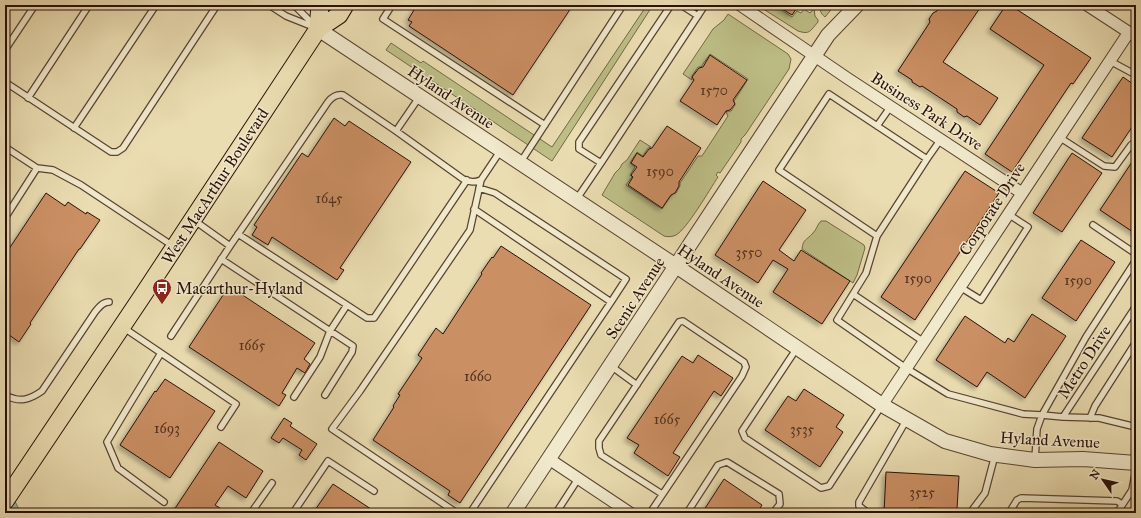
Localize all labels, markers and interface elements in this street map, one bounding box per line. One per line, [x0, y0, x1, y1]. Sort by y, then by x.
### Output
street label: Hyland Avenue [404, 61, 498, 133]
street label: Business Park Drive [868, 68, 987, 154]
house number: 1570 [700, 82, 728, 99]
street label: West MacArthur Boulevard [157, 104, 273, 268]
street label: Corporate Drive [955, 159, 1029, 259]
house number: 1590 [646, 163, 674, 180]
house number: 1645 [316, 190, 343, 207]
street label: Hyland Avenue [674, 240, 768, 312]
house number: 3550 [736, 244, 762, 261]
street label: Scenic Avenue [601, 253, 669, 343]
house number: 1590 [904, 270, 932, 287]
house number: 1590 [1064, 272, 1092, 289]
bus stop icon: Macarthur-Hyland [151, 277, 173, 305]
place label: Macarthur-Hyland [176, 279, 303, 298]
street label: Metro Drive [1053, 322, 1115, 402]
house number: 1665 [239, 337, 266, 354]
house number: 1660 [464, 368, 492, 385]
house number: 1665 [654, 411, 681, 428]
house number: 1693 [154, 420, 180, 437]
house number: 3535 [790, 421, 815, 438]
street label: Hyland Avenue [999, 428, 1101, 452]
north arrow [1083, 460, 1123, 500]
text: N [1087, 467, 1103, 482]
house number: 3525 [909, 484, 935, 501]

